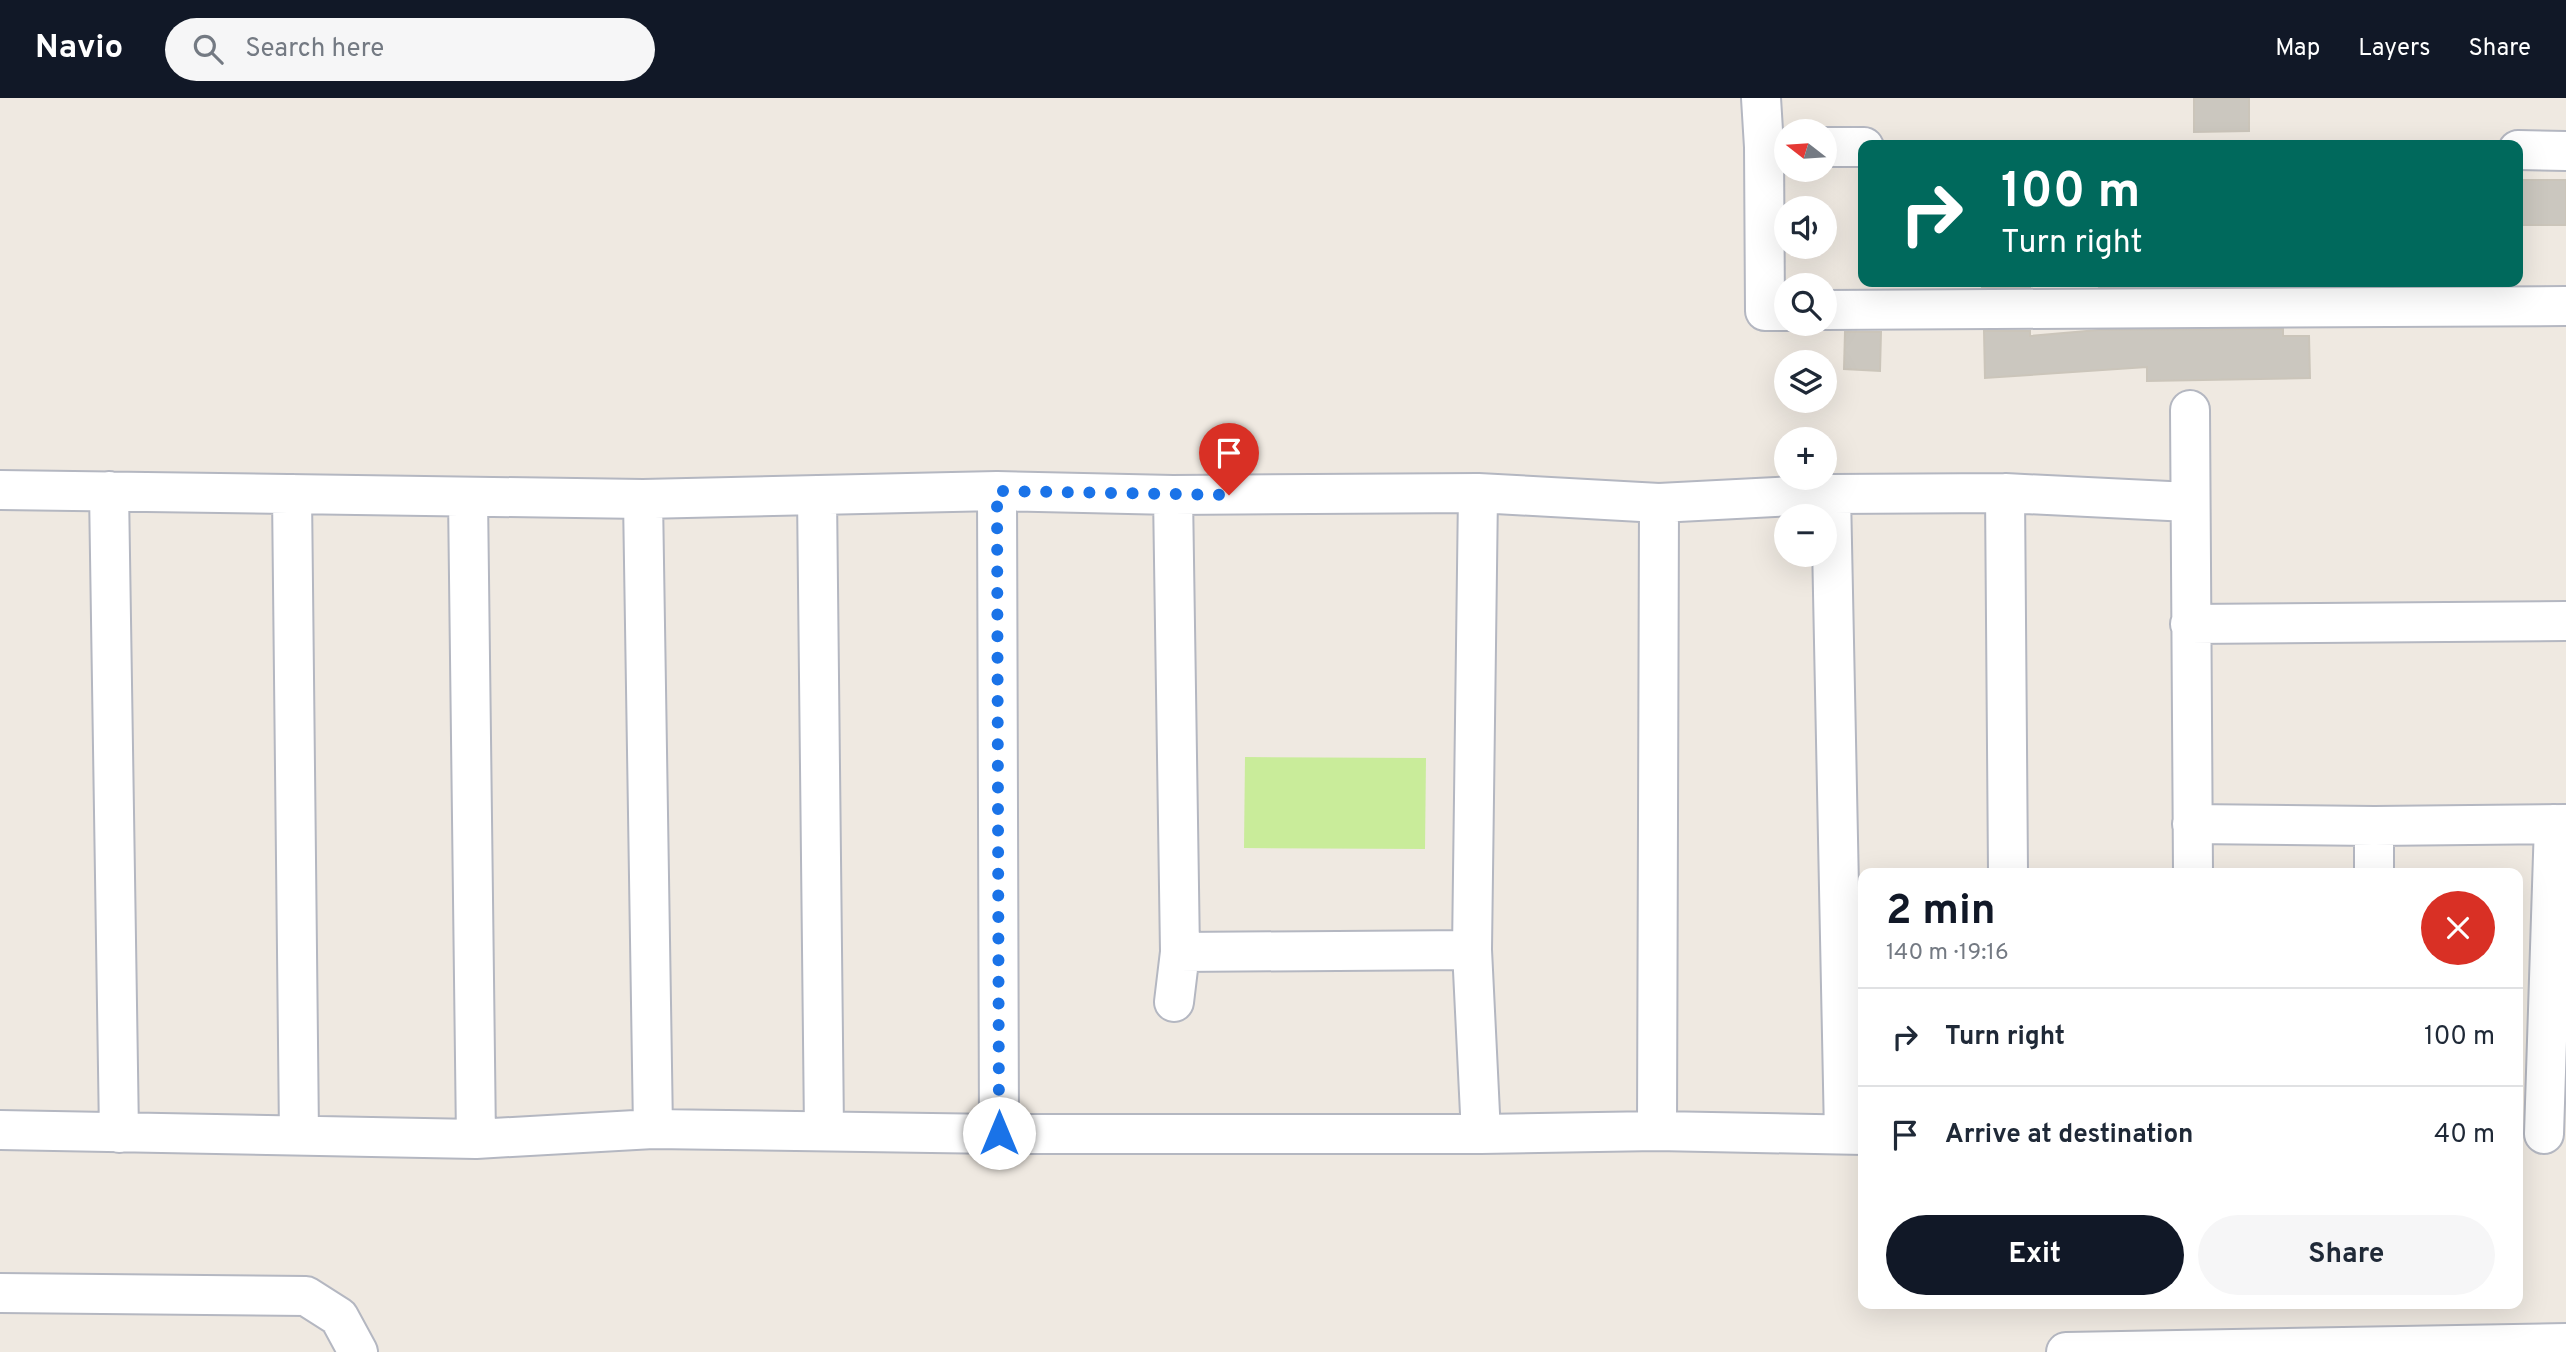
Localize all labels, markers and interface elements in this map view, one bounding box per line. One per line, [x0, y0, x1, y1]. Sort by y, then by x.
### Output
search box [165, 18, 655, 81]
text: Navio [35, 28, 123, 70]
icon: search [189, 30, 227, 68]
text: Search here [245, 33, 384, 66]
text: Map [2275, 34, 2320, 64]
text: Layers [2358, 34, 2430, 64]
text: Share [2468, 34, 2531, 64]
north arrow [1774, 119, 1838, 182]
map controls [1774, 119, 1837, 567]
text: 100 m [2001, 163, 2140, 225]
icon: right [1886, 168, 1977, 259]
button: sound [1774, 196, 1837, 259]
text: Turn right [2001, 224, 2143, 264]
button: search [1774, 273, 1837, 336]
button: layers [1774, 350, 1837, 413]
pin [1199, 423, 1259, 495]
button: + [1774, 427, 1837, 490]
icon: arrive [1210, 434, 1248, 472]
button: − [1774, 504, 1837, 567]
text: 2 min [1886, 886, 1996, 939]
button: close [2421, 891, 2495, 965]
text: 140 m · 19:16 [1886, 939, 2009, 968]
icon: right [1886, 1018, 1924, 1056]
text: Turn right [1945, 1021, 2065, 1054]
text: 100 m [2424, 1021, 2495, 1054]
position arrow [962, 1096, 1036, 1170]
icon: arrive [1886, 1116, 1924, 1154]
text: Arrive at destination [1945, 1119, 2193, 1152]
text: 40 m [2434, 1119, 2495, 1152]
button: Exit [1886, 1215, 2184, 1295]
button: Share [2198, 1215, 2495, 1295]

